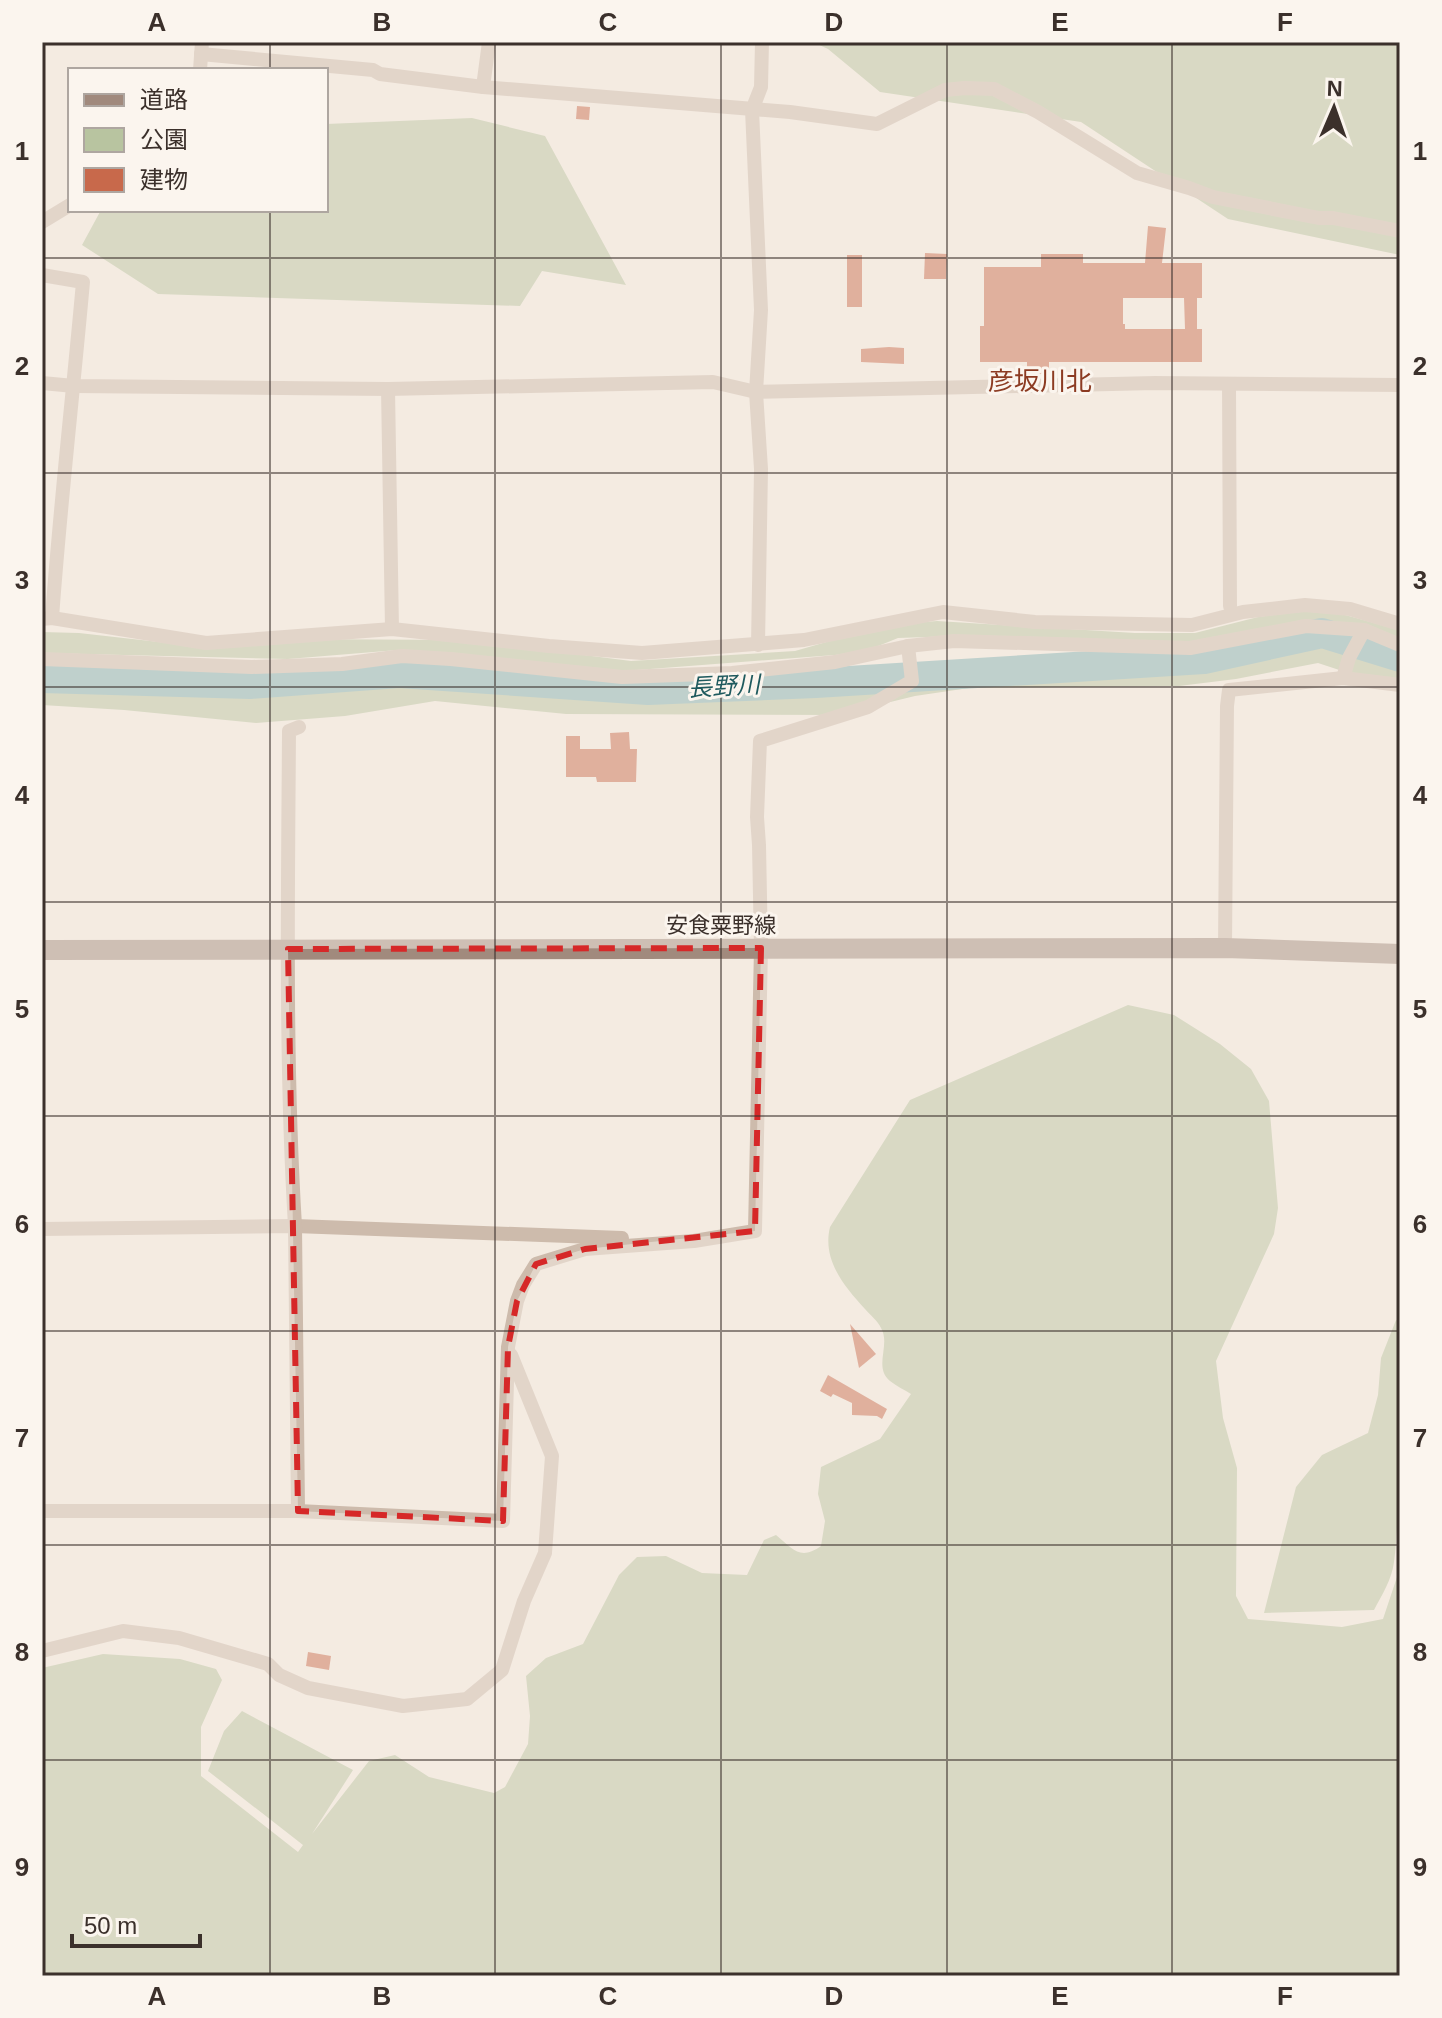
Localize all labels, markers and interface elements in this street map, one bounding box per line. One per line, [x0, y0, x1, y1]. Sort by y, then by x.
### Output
text: A [148, 7, 167, 37]
text: B [373, 7, 391, 37]
text: C [599, 7, 618, 37]
text: D [825, 7, 843, 37]
text: E [1051, 7, 1069, 37]
text: F [1277, 7, 1293, 37]
legend [68, 68, 328, 212]
north arrow [1294, 68, 1374, 148]
text: N [1326, 76, 1343, 101]
text: 道路 [140, 86, 188, 113]
text: 公園 [140, 126, 188, 153]
text: 1 [15, 136, 29, 166]
text: 1 [1413, 136, 1427, 166]
text: 建物 [140, 166, 188, 193]
text: 2 [15, 351, 29, 381]
text: 2 [1413, 351, 1427, 381]
district label: 彦坂川北 [988, 366, 1092, 396]
text: 3 [15, 565, 29, 595]
text: 3 [1413, 565, 1427, 595]
water label: 長野川 [687, 670, 764, 701]
text: 4 [15, 780, 30, 810]
text: 4 [1413, 780, 1428, 810]
street label: 安食粟野線 [666, 913, 776, 938]
text: 5 [15, 994, 29, 1024]
text: 5 [1413, 994, 1427, 1024]
text: 6 [15, 1209, 29, 1239]
text: 6 [1413, 1209, 1427, 1239]
text: 7 [15, 1423, 29, 1453]
text: 7 [1413, 1423, 1427, 1453]
text: 8 [15, 1637, 29, 1667]
text: 8 [1413, 1637, 1427, 1667]
text: 9 [15, 1852, 29, 1882]
text: 9 [1413, 1852, 1427, 1882]
scale bar [72, 1898, 200, 1948]
text: 50 m [84, 1912, 137, 1939]
text: A [148, 1981, 167, 2011]
text: B [373, 1981, 391, 2011]
text: C [599, 1981, 618, 2011]
text: D [825, 1981, 843, 2011]
text: E [1051, 1981, 1069, 2011]
text: F [1277, 1981, 1293, 2011]

